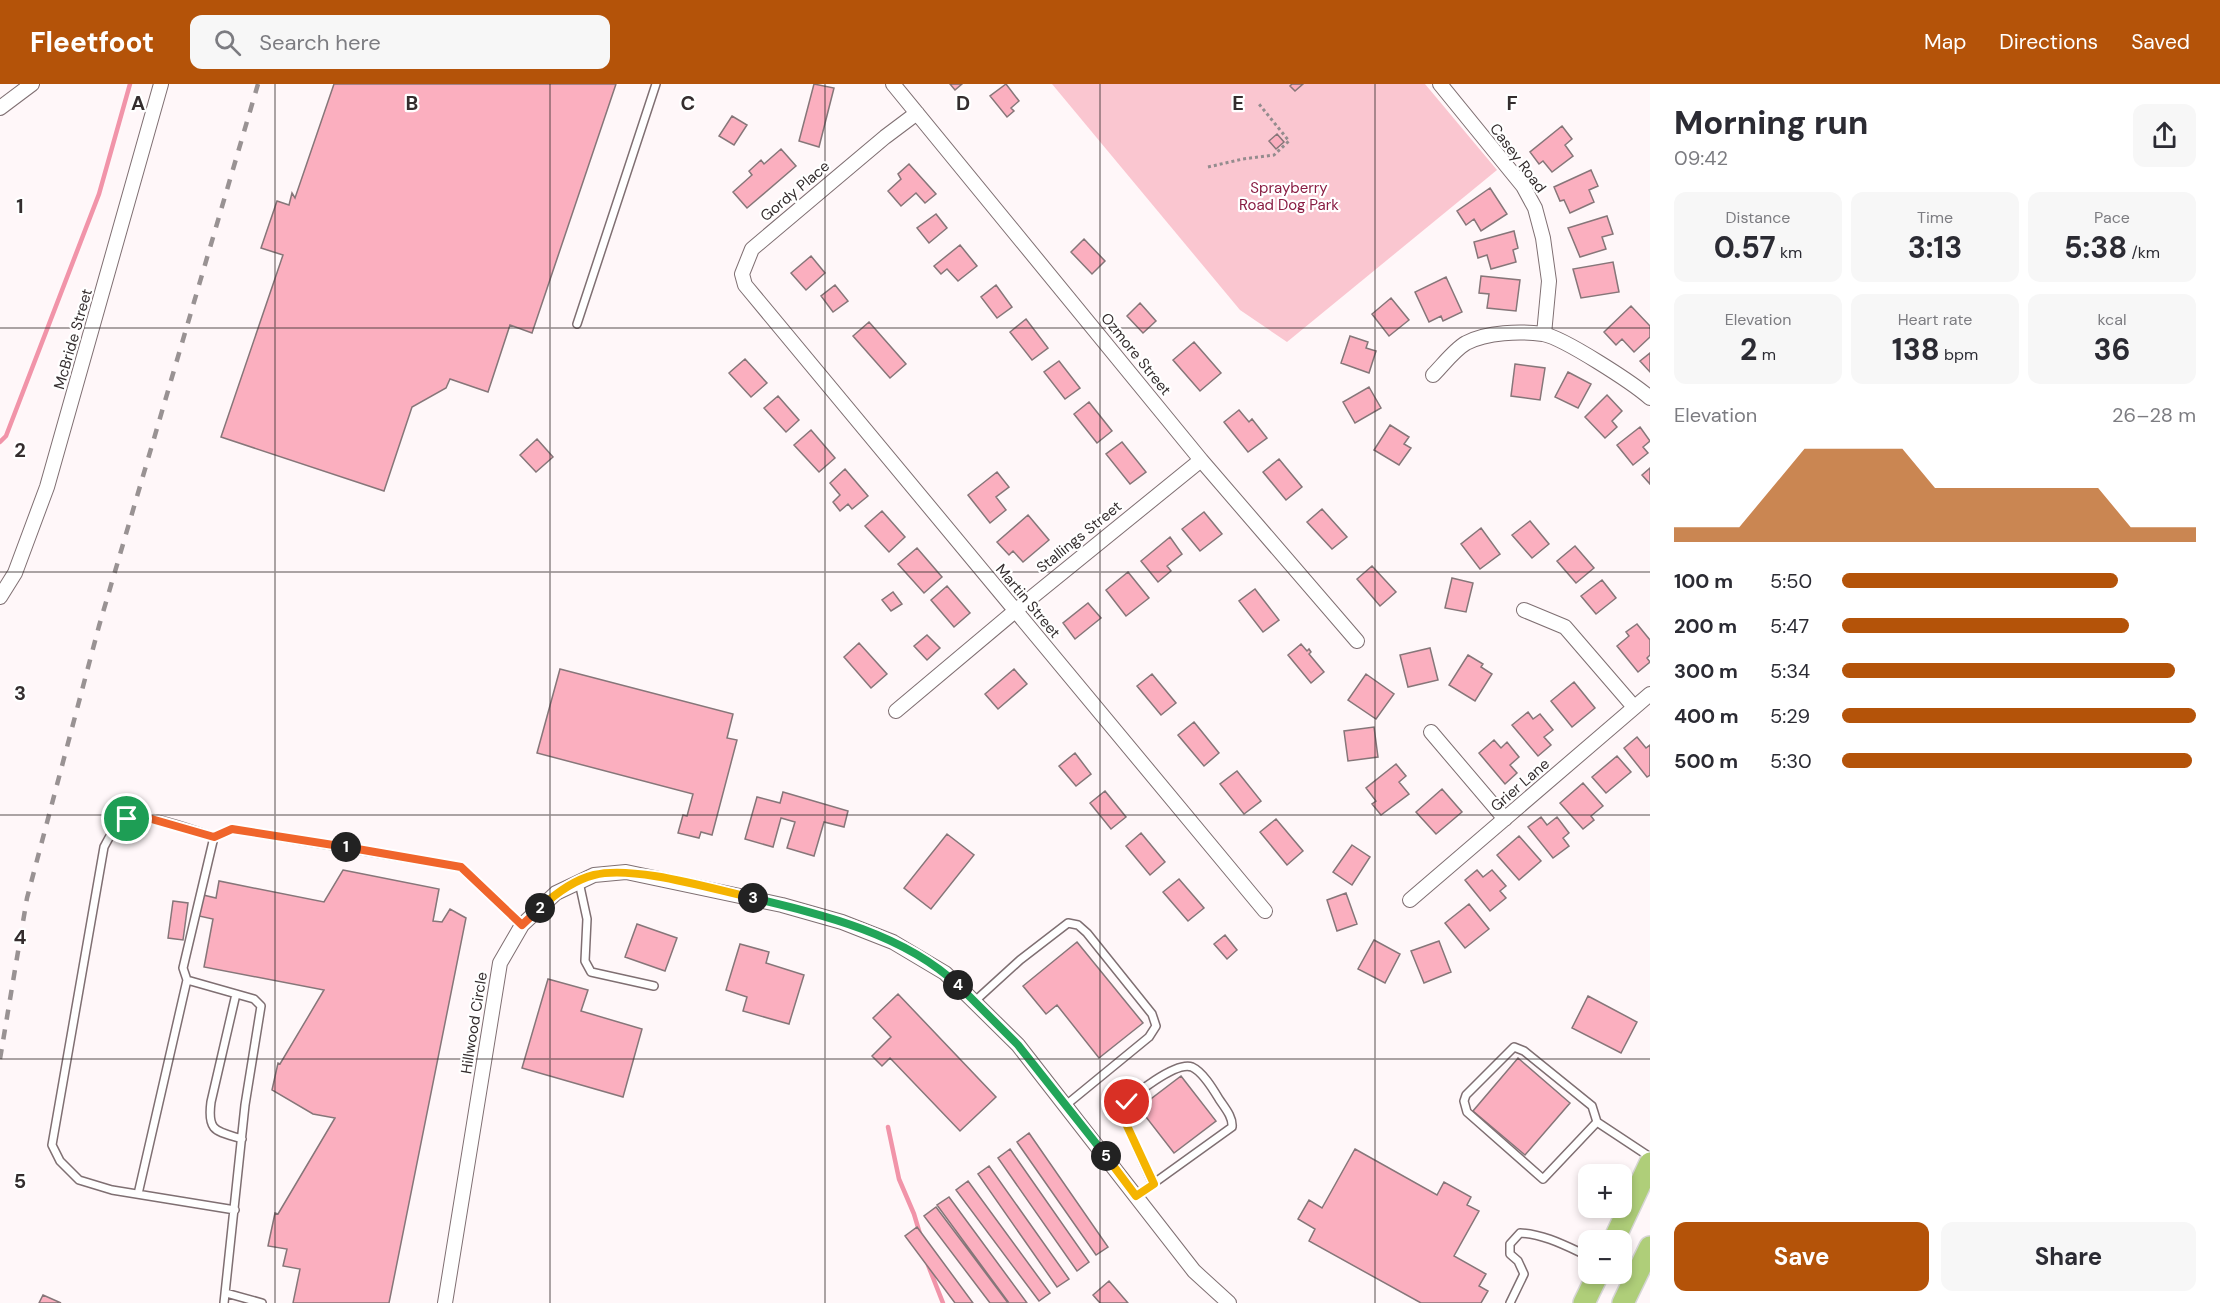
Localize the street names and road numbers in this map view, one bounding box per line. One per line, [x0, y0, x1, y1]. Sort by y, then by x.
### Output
street label: Casey Road [1485, 119, 1551, 197]
street label: Gordy Place [756, 156, 834, 226]
street label: McBride Street [49, 286, 97, 392]
street label: Ozmore Street [1096, 308, 1176, 400]
street label: Stallings Street [1032, 496, 1126, 578]
street label: Martin Street [991, 560, 1065, 642]
street label: Grier Lane [1486, 754, 1554, 816]
street label: Hillwood Circle [456, 971, 492, 1075]

